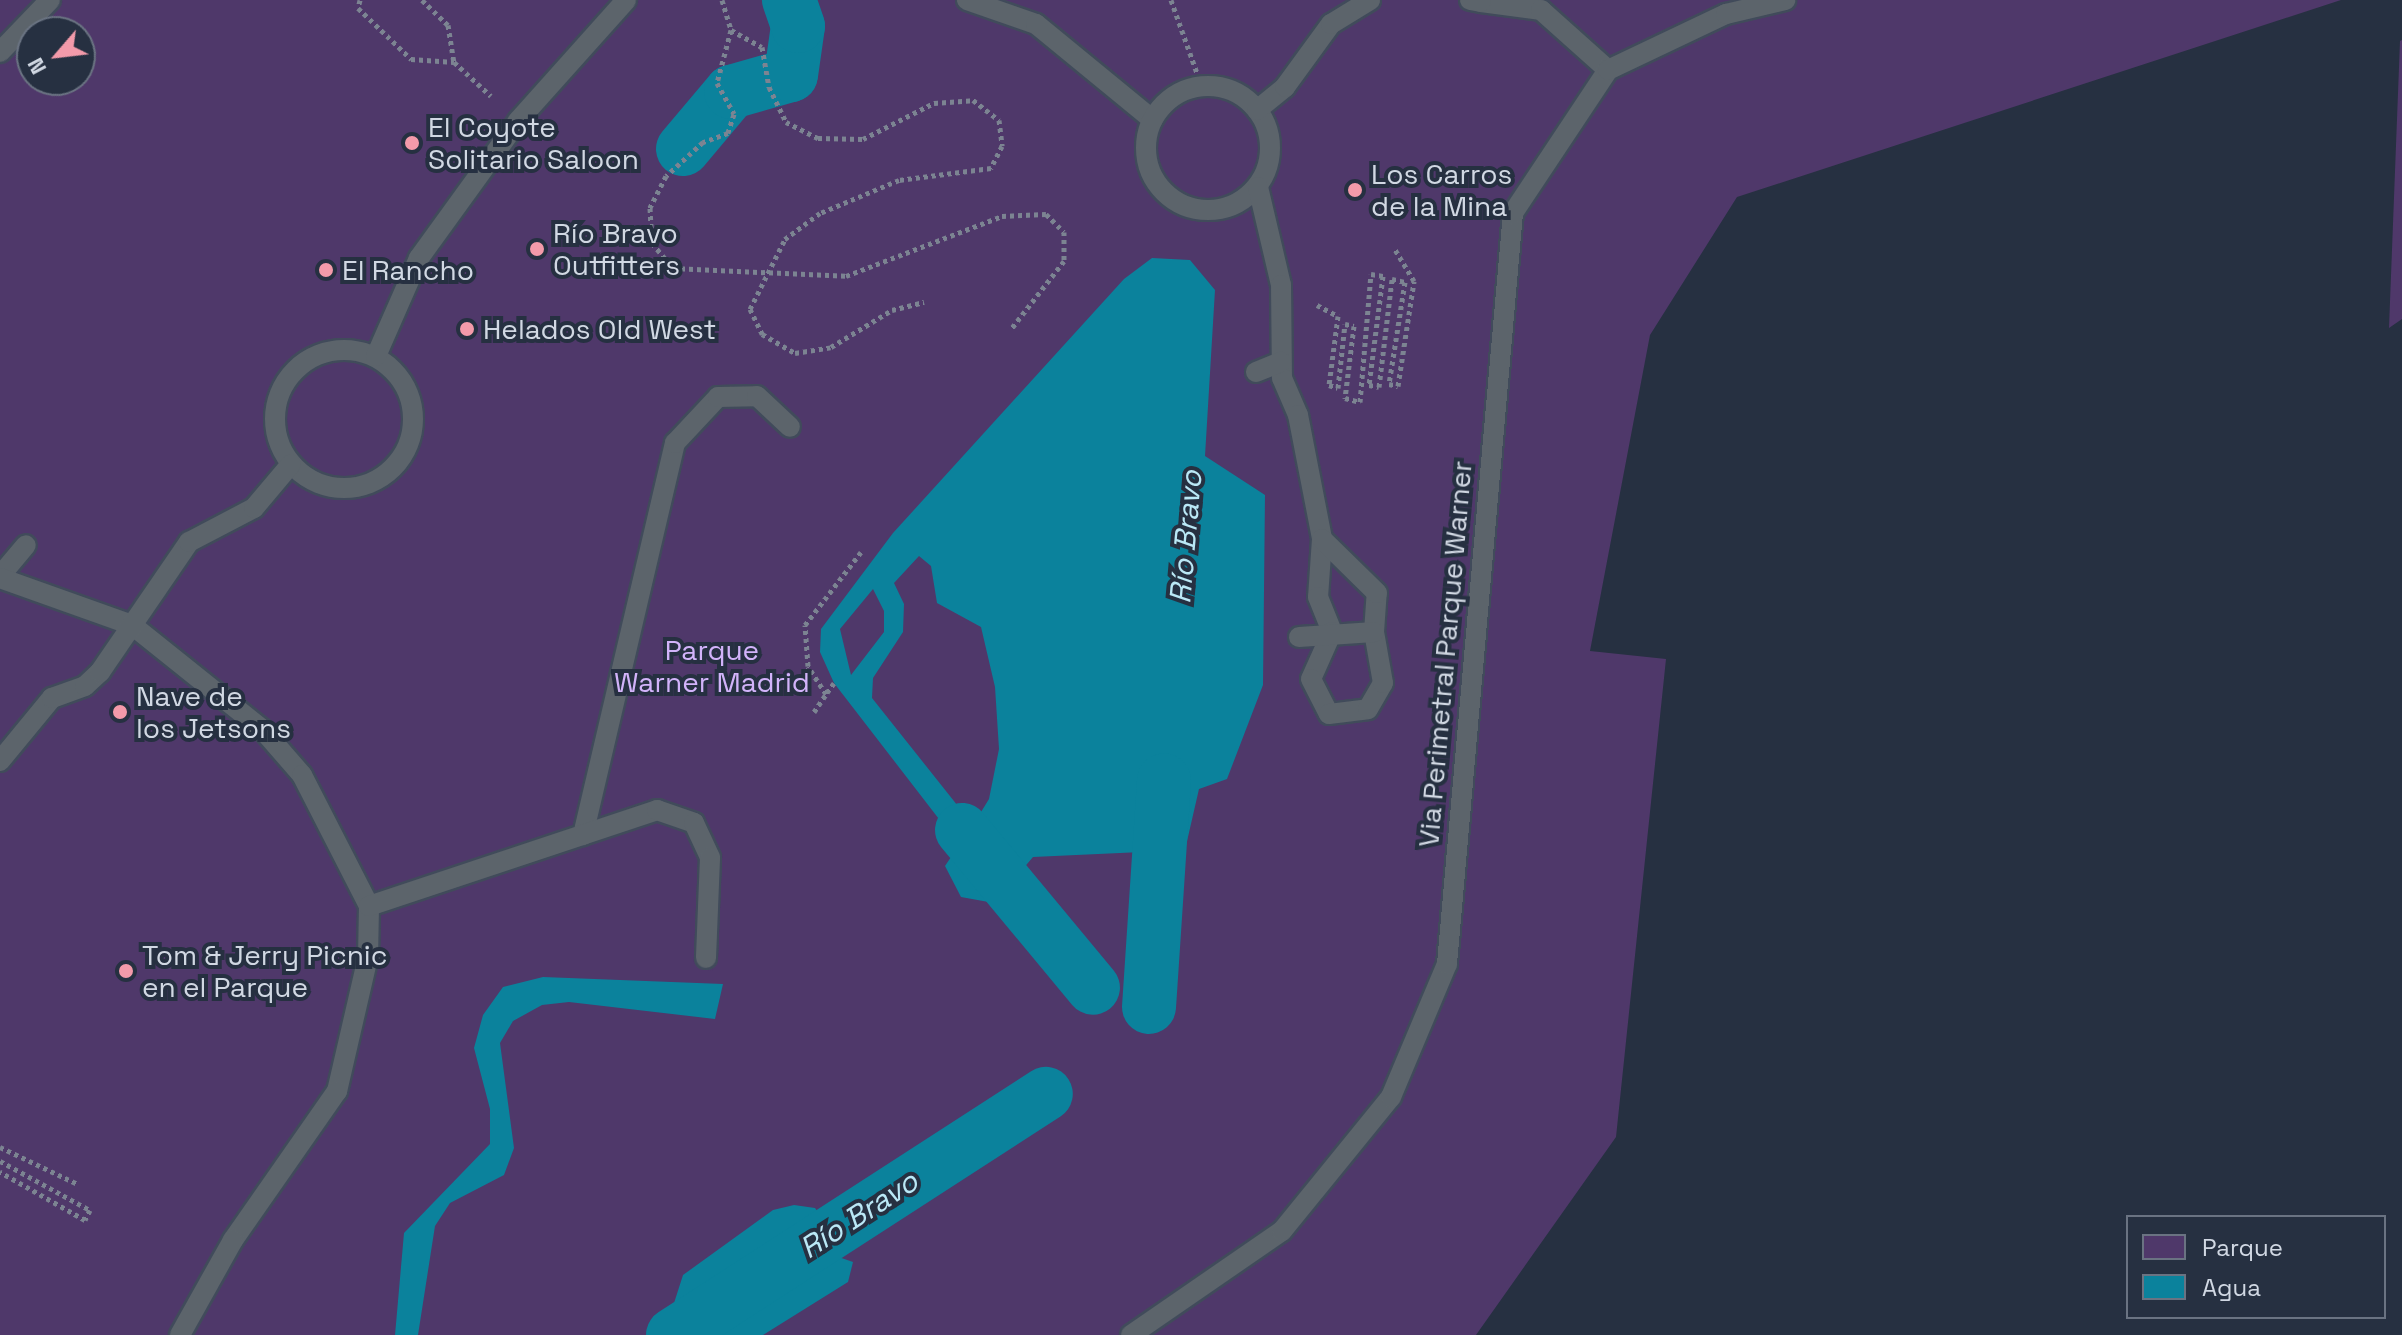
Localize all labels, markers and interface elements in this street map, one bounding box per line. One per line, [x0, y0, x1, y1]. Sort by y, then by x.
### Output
north arrow [16, 16, 96, 96]
text: N [21, 53, 52, 79]
place label: El Coyote Solitario Saloon [428, 110, 639, 176]
marker: El Coyote Solitario Saloon [403, 134, 421, 152]
place label: Los Carros de la Mina [1371, 157, 1512, 223]
marker: Los Carros de la Mina [1346, 181, 1364, 199]
place label: Río Bravo Outfitters [553, 216, 680, 282]
marker: Río Bravo Outfitters [528, 240, 546, 258]
place label: El Rancho [342, 253, 474, 287]
marker: El Rancho [317, 261, 335, 279]
place label: Helados Old West [483, 312, 717, 346]
marker: Helados Old West [458, 320, 476, 338]
street label: Via Perimetral Parque Warner [1411, 459, 1479, 849]
water label: Río Bravo [1162, 469, 1210, 605]
park label: Parque Warner Madrid [614, 633, 810, 699]
place label: Nave de los Jetsons [136, 679, 291, 745]
marker: Nave de los Jetsons [111, 703, 129, 721]
place label: Tom & Jerry Picnic en el Parque [142, 938, 387, 1004]
marker: Tom & Jerry Picnic en el Parque [117, 962, 135, 980]
water label: Río Bravo [793, 1163, 925, 1267]
legend [2126, 1215, 2386, 1319]
text: Parque [2202, 1232, 2283, 1263]
text: Agua [2202, 1272, 2261, 1303]

